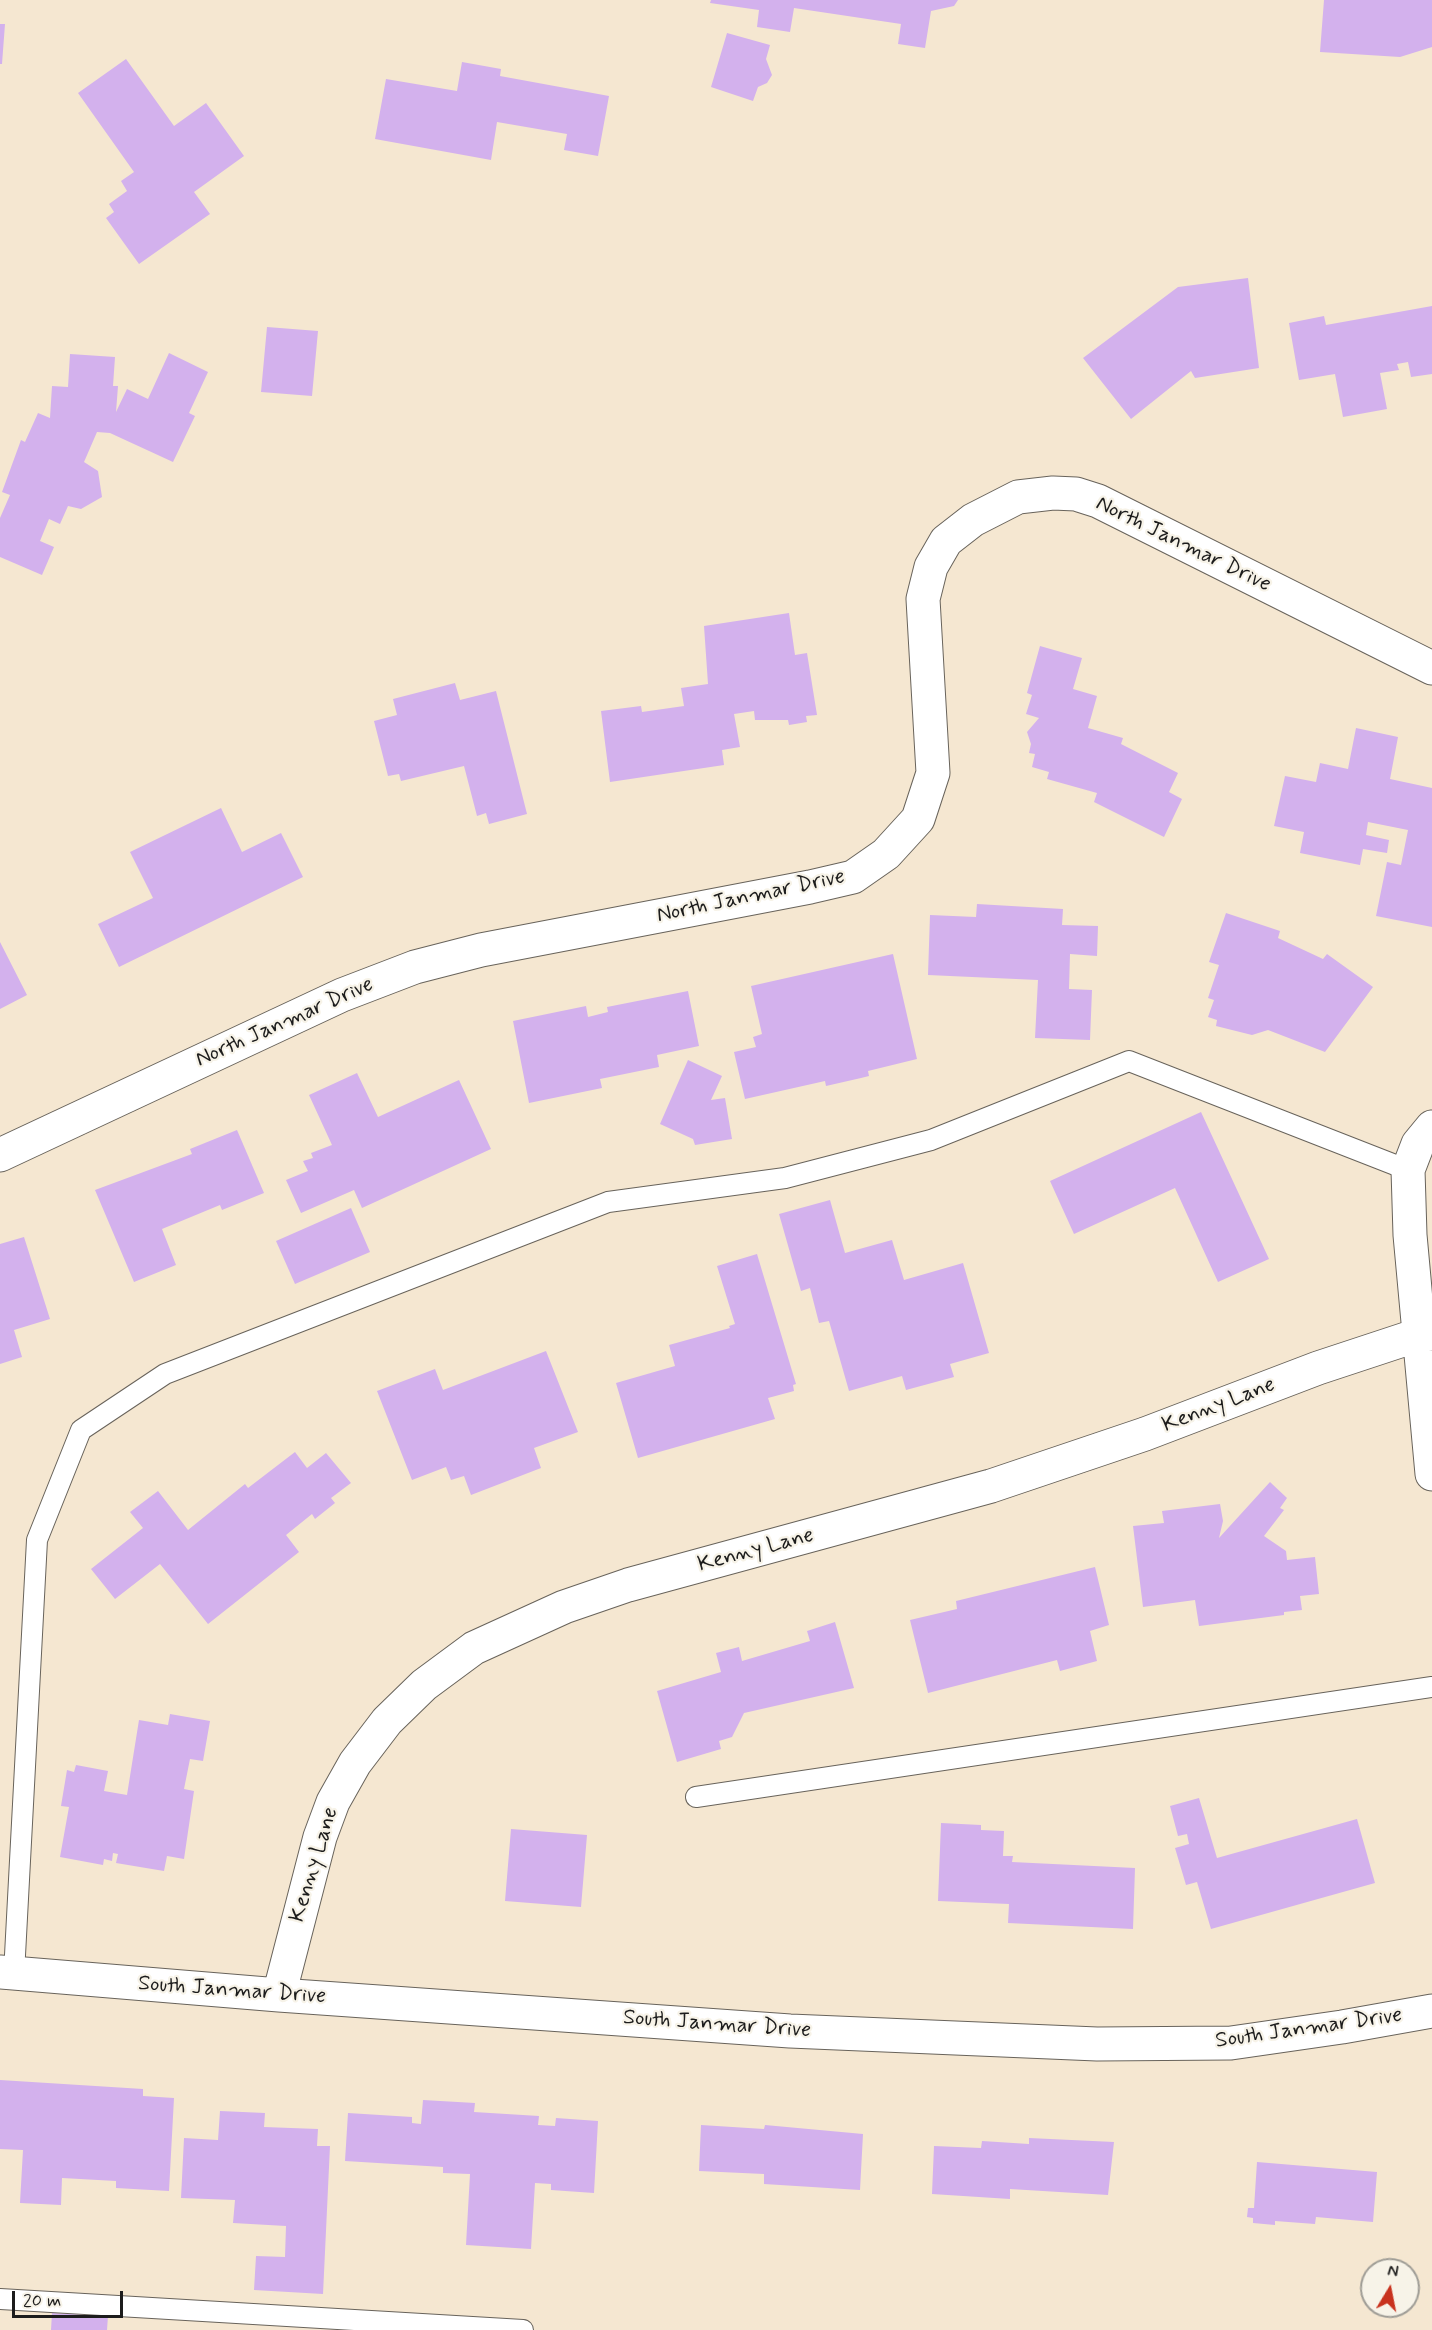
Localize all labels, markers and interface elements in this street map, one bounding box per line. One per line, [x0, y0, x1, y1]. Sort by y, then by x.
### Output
street label: North Janmar Drive [1091, 491, 1275, 599]
street label: North Janmar Drive [655, 864, 847, 930]
street label: North Janmar Drive [192, 972, 378, 1074]
street label: Kenny Lane [1159, 1372, 1279, 1440]
street label: Kenny Lane [695, 1523, 817, 1579]
street label: Kenny Lane [285, 1804, 345, 1926]
street label: South Janmar Drive [137, 1971, 327, 2011]
street label: South Janmar Drive [1214, 2003, 1404, 2055]
street label: South Janmar Drive [622, 2005, 812, 2045]
north arrow [1360, 2258, 1420, 2318]
text: N [1386, 2260, 1400, 2283]
scale bar [15, 2279, 126, 2317]
text: 20 m [23, 2289, 61, 2313]

